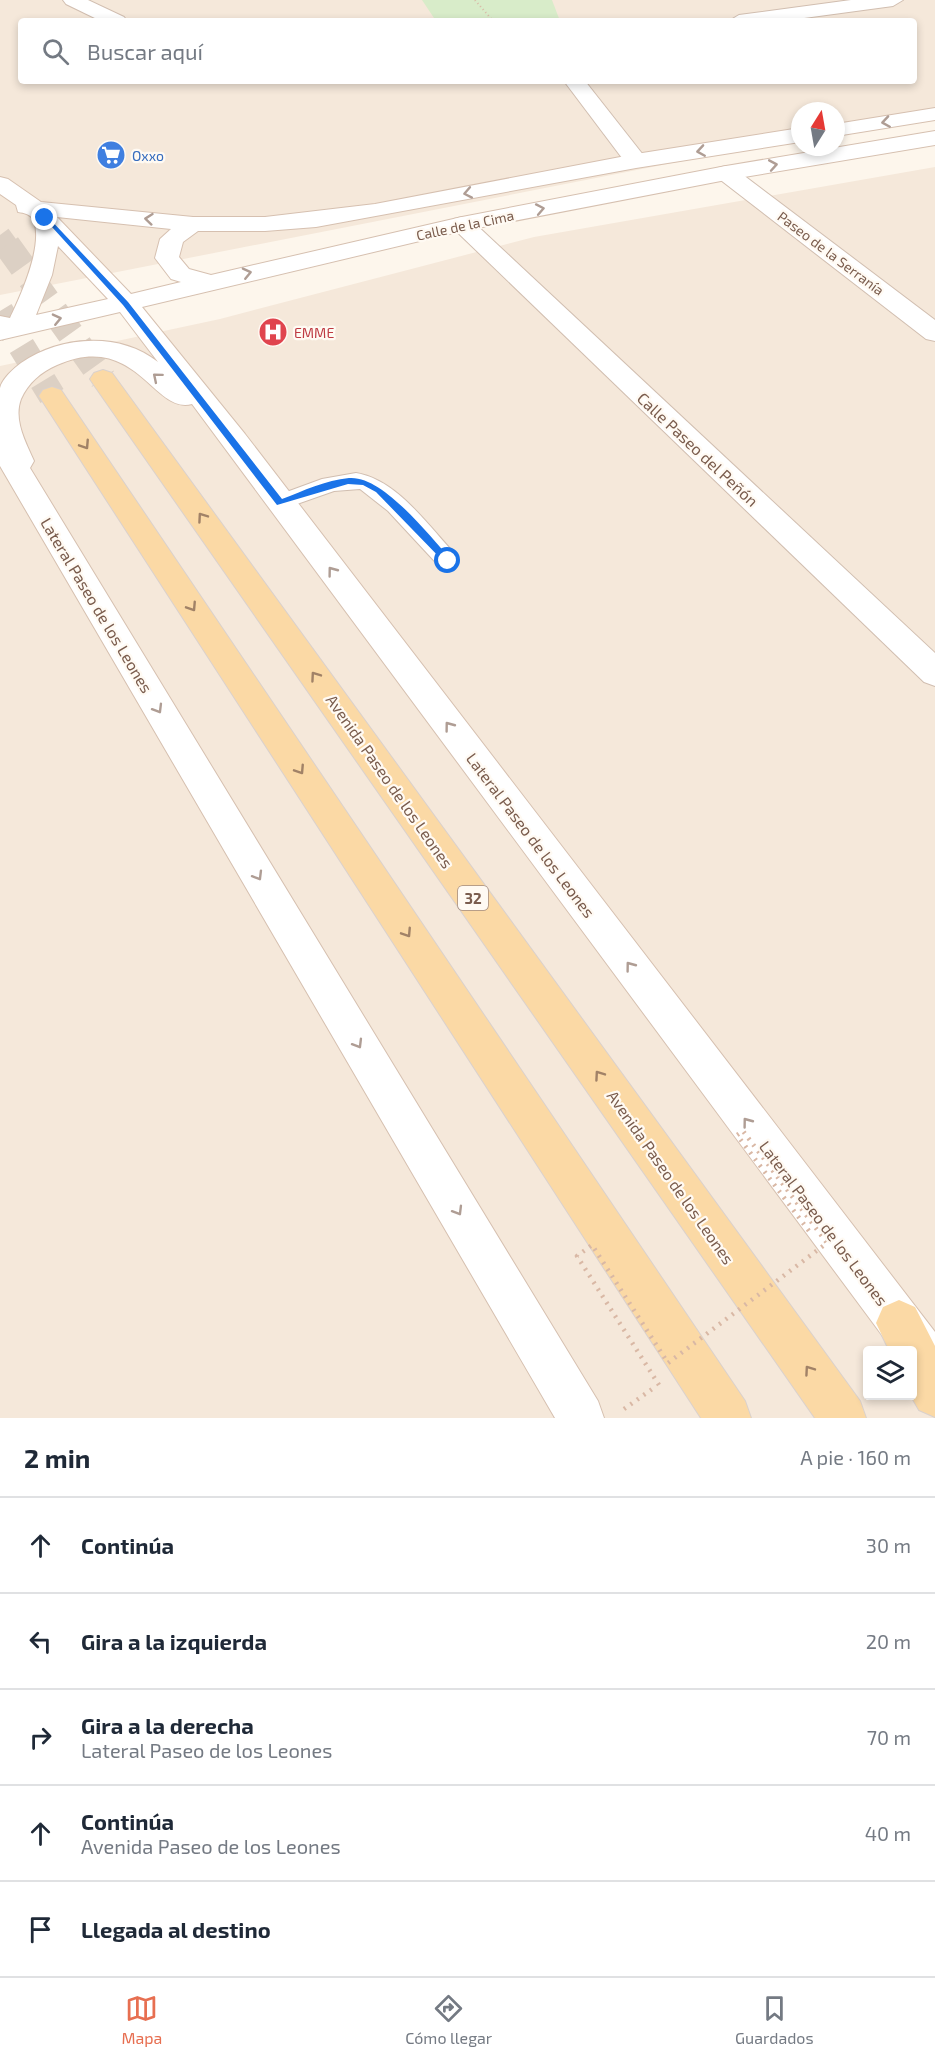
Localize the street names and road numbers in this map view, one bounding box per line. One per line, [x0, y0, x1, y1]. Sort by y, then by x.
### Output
street label: Calle de la Cima [414, 206, 516, 244]
street label: Paseo de la Serranía [774, 207, 888, 299]
street label: Calle Paseo del Peñón [634, 388, 762, 510]
street label: Lateral Paseo de los Leones [37, 514, 157, 696]
street label: Avenida Paseo de los Leones [323, 690, 457, 872]
street label: Lateral Paseo de los Leones [463, 749, 599, 921]
road number: 32 [458, 886, 488, 910]
street label: Avenida Paseo de los Leones [604, 1086, 738, 1268]
street label: Lateral Paseo de los Leones [756, 1137, 892, 1309]

